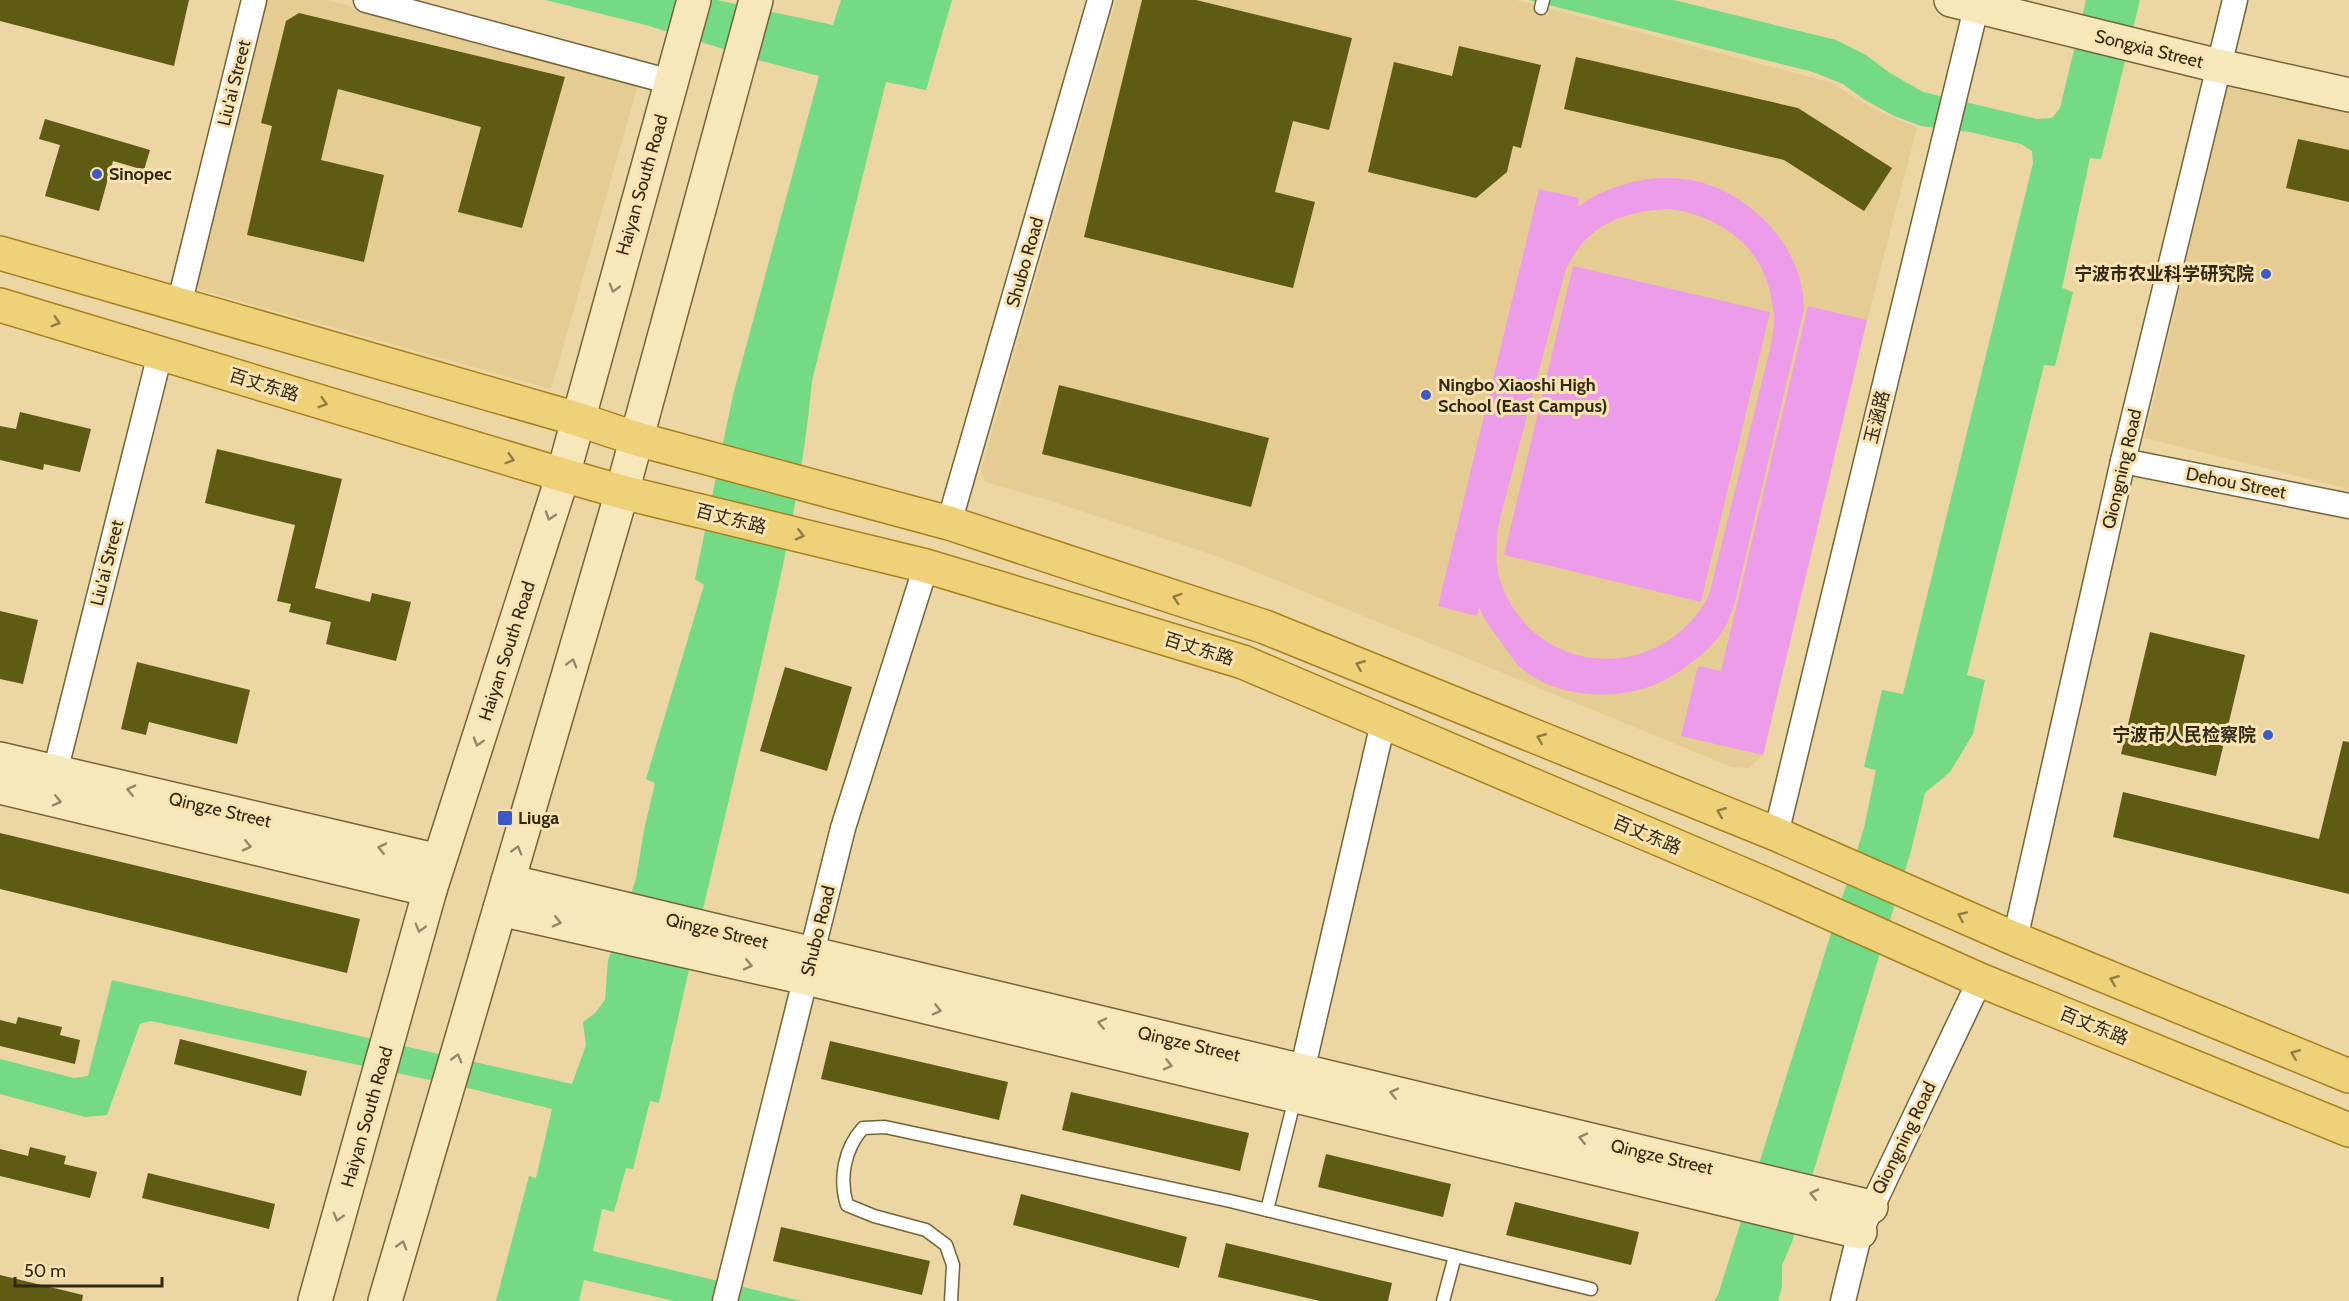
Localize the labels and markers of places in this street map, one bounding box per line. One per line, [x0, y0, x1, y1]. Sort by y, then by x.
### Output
place label: Sinopec [109, 163, 172, 185]
marker: Sinopec [90, 167, 104, 181]
place label: 宁波市农业科学研究院 [2074, 263, 2254, 285]
marker: 宁波市农业科学研究院 [2259, 267, 2273, 281]
place label: Ningbo Xiaoshi High School (East Campus) [1438, 374, 1608, 417]
marker: Ningbo Xiaoshi High School (East Campus) [1419, 388, 1433, 402]
place label: 宁波市人民检察院 [2112, 724, 2256, 746]
marker: 宁波市人民检察院 [2261, 728, 2275, 742]
place label: Liuga [518, 807, 559, 829]
marker: Liuga [496, 809, 514, 827]

